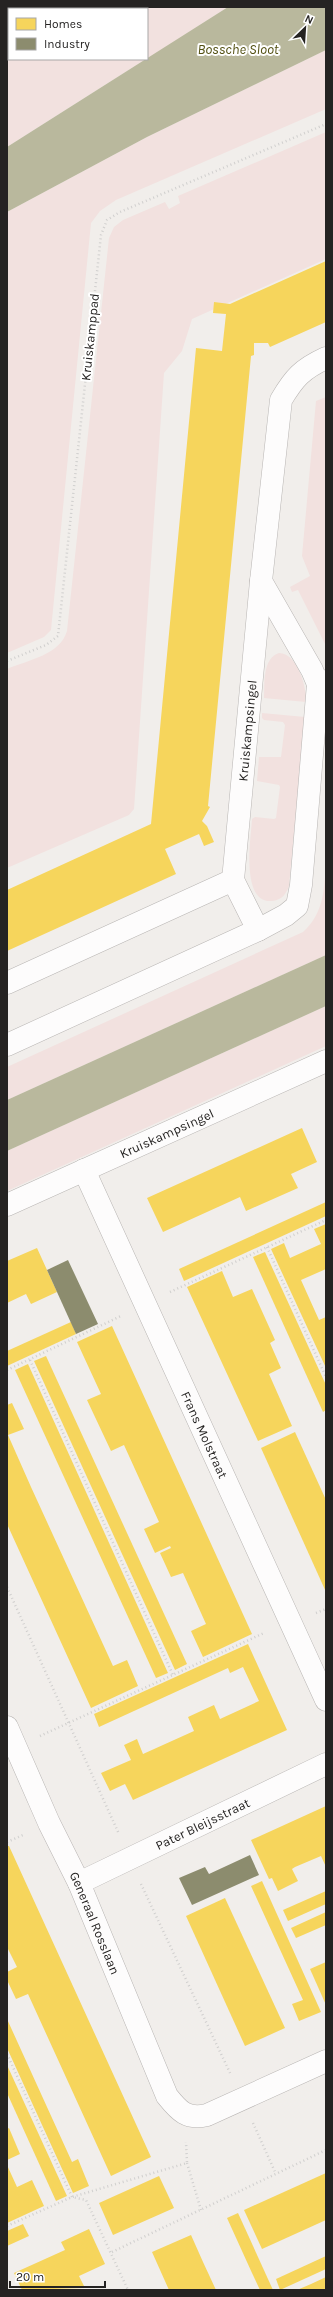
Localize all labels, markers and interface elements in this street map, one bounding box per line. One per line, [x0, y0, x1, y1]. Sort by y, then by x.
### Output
legend [8, 8, 148, 60]
north arrow [285, 8, 325, 48]
text: N [303, 12, 315, 27]
text: Homes [44, 17, 82, 31]
text: Industry [44, 37, 90, 51]
water label: Bossche Sloot [197, 41, 279, 58]
street label: Kruiskamppad [78, 293, 102, 381]
street label: Kruiskampsingel [235, 679, 259, 782]
street label: Kruiskampsingel [117, 1105, 216, 1161]
street label: Frans Molstraat [179, 1389, 231, 1481]
street label: Pater Bleijsstraat [153, 1794, 252, 1853]
street label: Generaal Rosslaan [67, 1869, 123, 1977]
scale bar [10, 2263, 105, 2289]
text: 20 m [16, 2270, 44, 2284]

